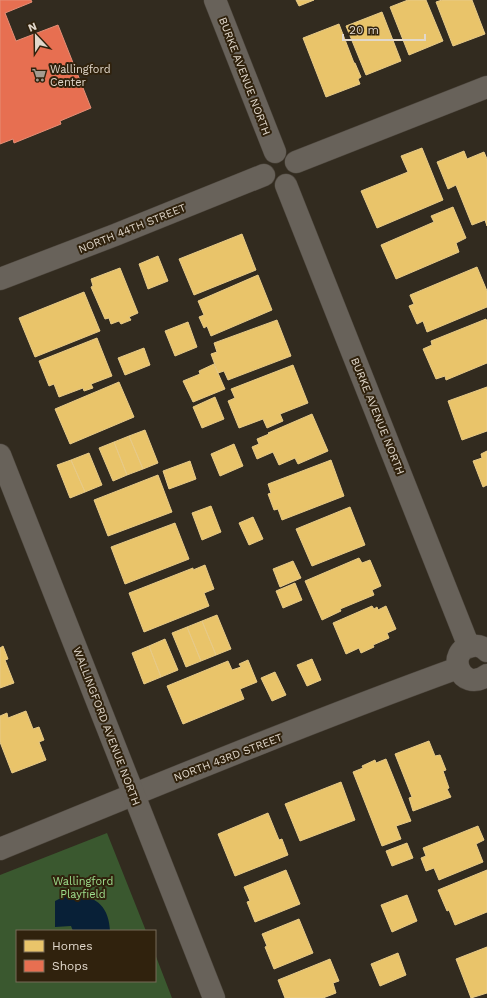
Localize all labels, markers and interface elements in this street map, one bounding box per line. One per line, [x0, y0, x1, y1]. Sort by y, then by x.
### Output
street label: BURKE AVENUE NORTH [216, 15, 273, 137]
north arrow [16, 16, 56, 56]
scale bar [343, 16, 425, 42]
text: N [26, 20, 39, 35]
text: 20 m [349, 23, 379, 37]
place label: Wallingford Center [50, 63, 111, 89]
supermarket icon: Wallingford Center [31, 67, 47, 83]
street label: NORTH 44TH STREET [76, 201, 188, 256]
street label: BURKE AVENUE NORTH [348, 356, 407, 477]
street label: WALLINGFORD AVENUE NORTH [70, 645, 143, 807]
street label: NORTH 43RD STREET [172, 731, 285, 784]
park label: Wallingford Playfield [53, 875, 113, 901]
legend [16, 930, 156, 982]
text: Homes [52, 939, 93, 953]
text: Shops [52, 959, 88, 973]

